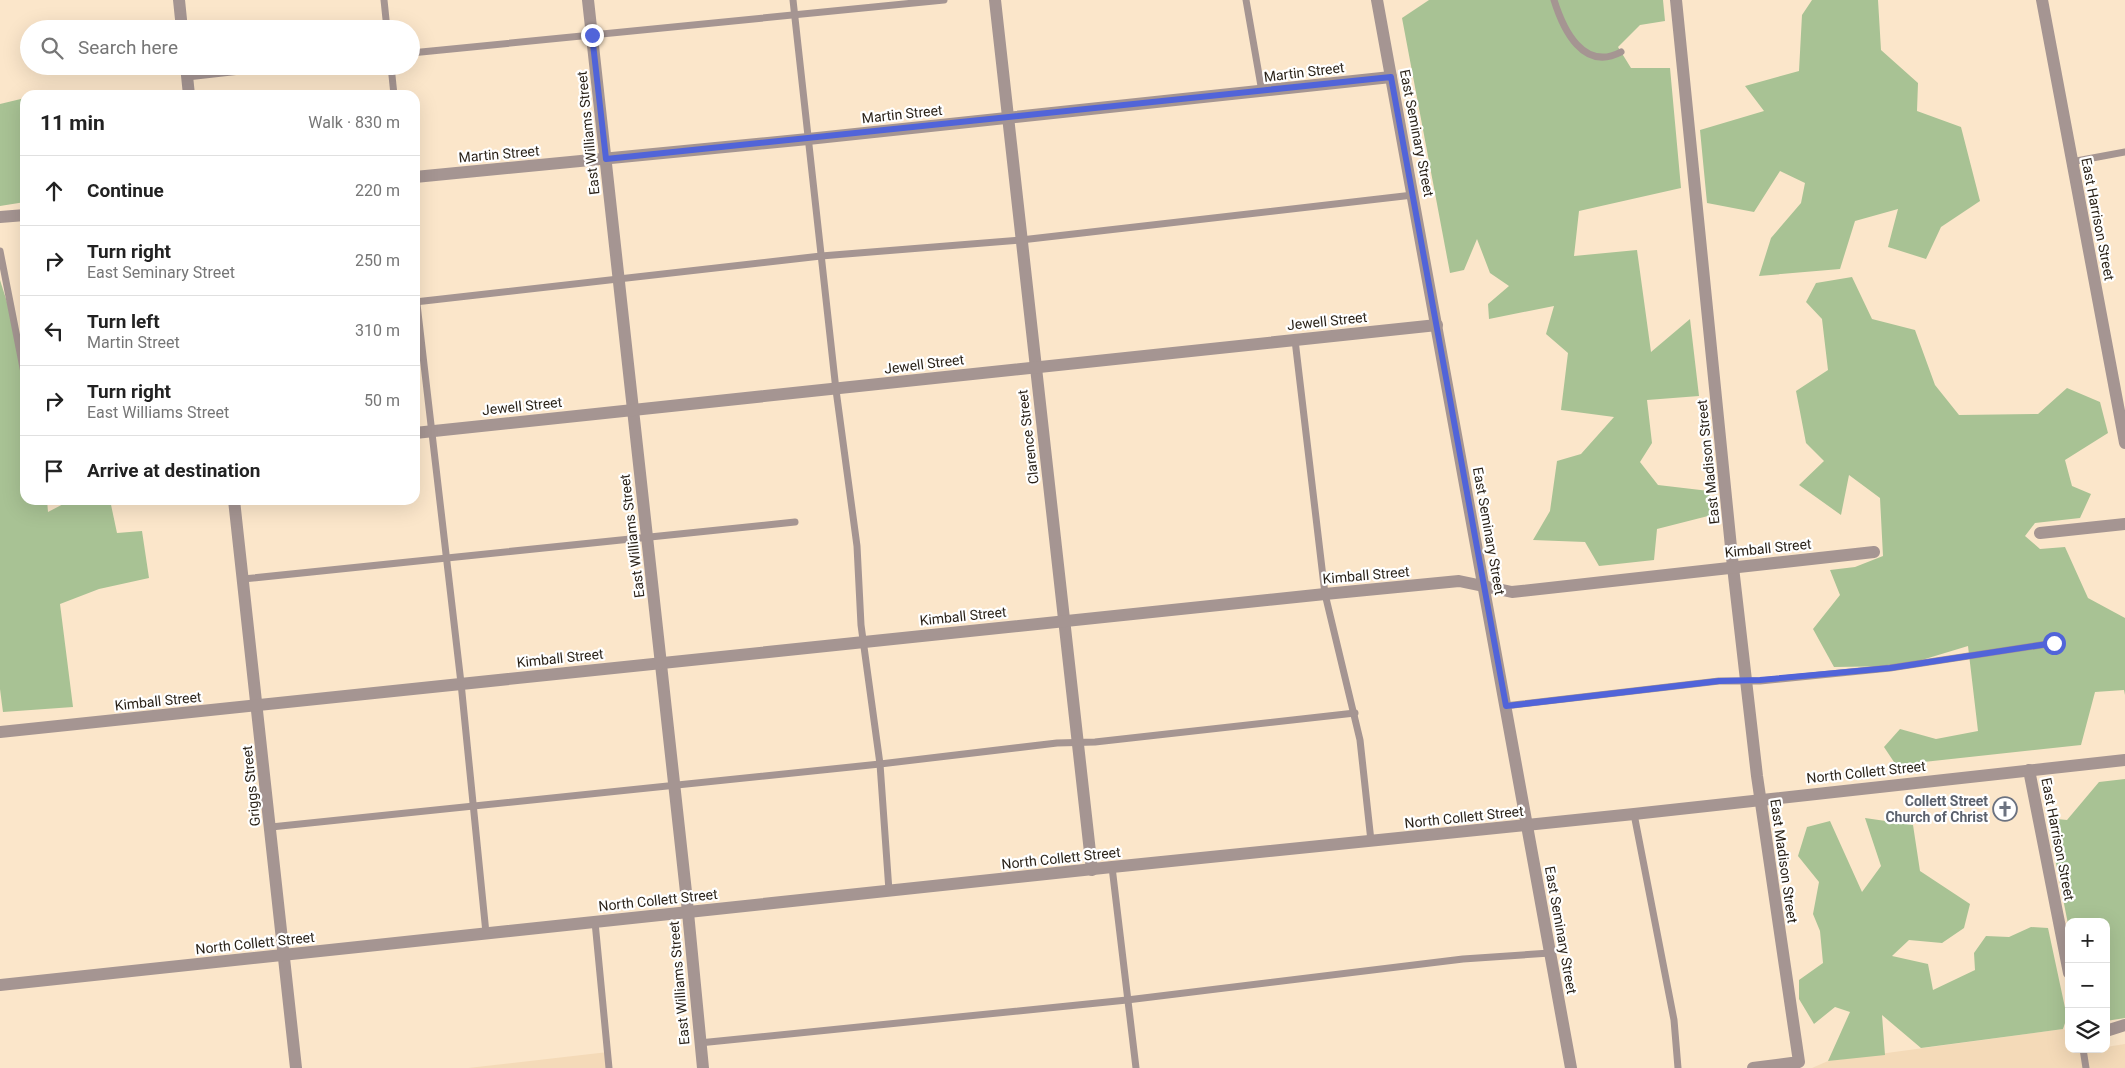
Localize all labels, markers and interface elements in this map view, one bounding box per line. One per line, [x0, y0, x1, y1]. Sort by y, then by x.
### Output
search box [20, 20, 420, 75]
route end [581, 24, 604, 47]
icon: search [38, 34, 66, 62]
text: Search here [78, 36, 178, 59]
street label: Martin Street [1263, 59, 1346, 85]
street label: East Seminary Street [1397, 68, 1437, 199]
street label: East Williams Street [573, 70, 602, 196]
street label: Martin Street [861, 102, 944, 126]
text: 11 min [40, 111, 105, 135]
text: Walk · 830 m [308, 113, 400, 132]
street label: Martin Street [458, 142, 540, 166]
street label: East Harrison Street [2078, 156, 2118, 282]
icon: ahead [40, 177, 68, 205]
text: Continue [87, 179, 164, 202]
text: 220 m [355, 181, 400, 200]
text: Turn right [87, 240, 171, 263]
icon: right [40, 247, 68, 275]
text: 250 m [355, 251, 400, 270]
text: East Seminary Street [87, 263, 235, 282]
street label: Jewell Street [1286, 309, 1368, 333]
text: Turn left [87, 310, 160, 333]
icon: left [40, 317, 68, 345]
text: 310 m [355, 321, 400, 340]
text: Martin Street [87, 333, 180, 352]
street label: Jewell Street [883, 351, 965, 377]
text: Turn right [87, 380, 171, 403]
icon: right [40, 387, 68, 415]
street label: Clarence Street [1014, 388, 1042, 485]
text: 50 m [364, 391, 400, 410]
street label: Jewell Street [481, 394, 563, 418]
street label: East Madison Street [1693, 398, 1723, 525]
text: East Williams Street [87, 403, 229, 422]
icon: arrive [40, 457, 68, 485]
text: Arrive at destination [87, 459, 260, 482]
street label: East Seminary Street [1470, 466, 1508, 597]
street label: East Williams Street [616, 473, 648, 599]
street label: Kimball Street [1724, 535, 1813, 561]
street label: Kimball Street [1322, 563, 1411, 587]
street label: Kimball Street [919, 603, 1008, 629]
route start [2043, 632, 2066, 655]
street label: Kimball Street [516, 645, 605, 671]
street label: Kimball Street [114, 688, 203, 714]
street label: Griggs Street [239, 744, 263, 827]
street label: North Collett Street [1806, 758, 1927, 786]
street label: East Harrison Street [2038, 776, 2078, 902]
place label: Collett Street Church of Christ [1885, 793, 1988, 825]
church icon: Collett Street Church of Christ [1992, 796, 2018, 822]
street label: East Madison Street [1767, 798, 1801, 925]
street label: North Collett Street [1404, 803, 1525, 831]
street label: North Collett Street [1001, 844, 1122, 872]
street label: East Seminary Street [1542, 865, 1580, 996]
street label: North Collett Street [598, 886, 719, 914]
map controls [2065, 918, 2110, 1053]
button: + [2065, 918, 2110, 963]
street label: East Williams Street [666, 920, 692, 1046]
street label: North Collett Street [195, 929, 316, 957]
button: − [2065, 963, 2110, 1008]
button: layers [2065, 1008, 2110, 1053]

